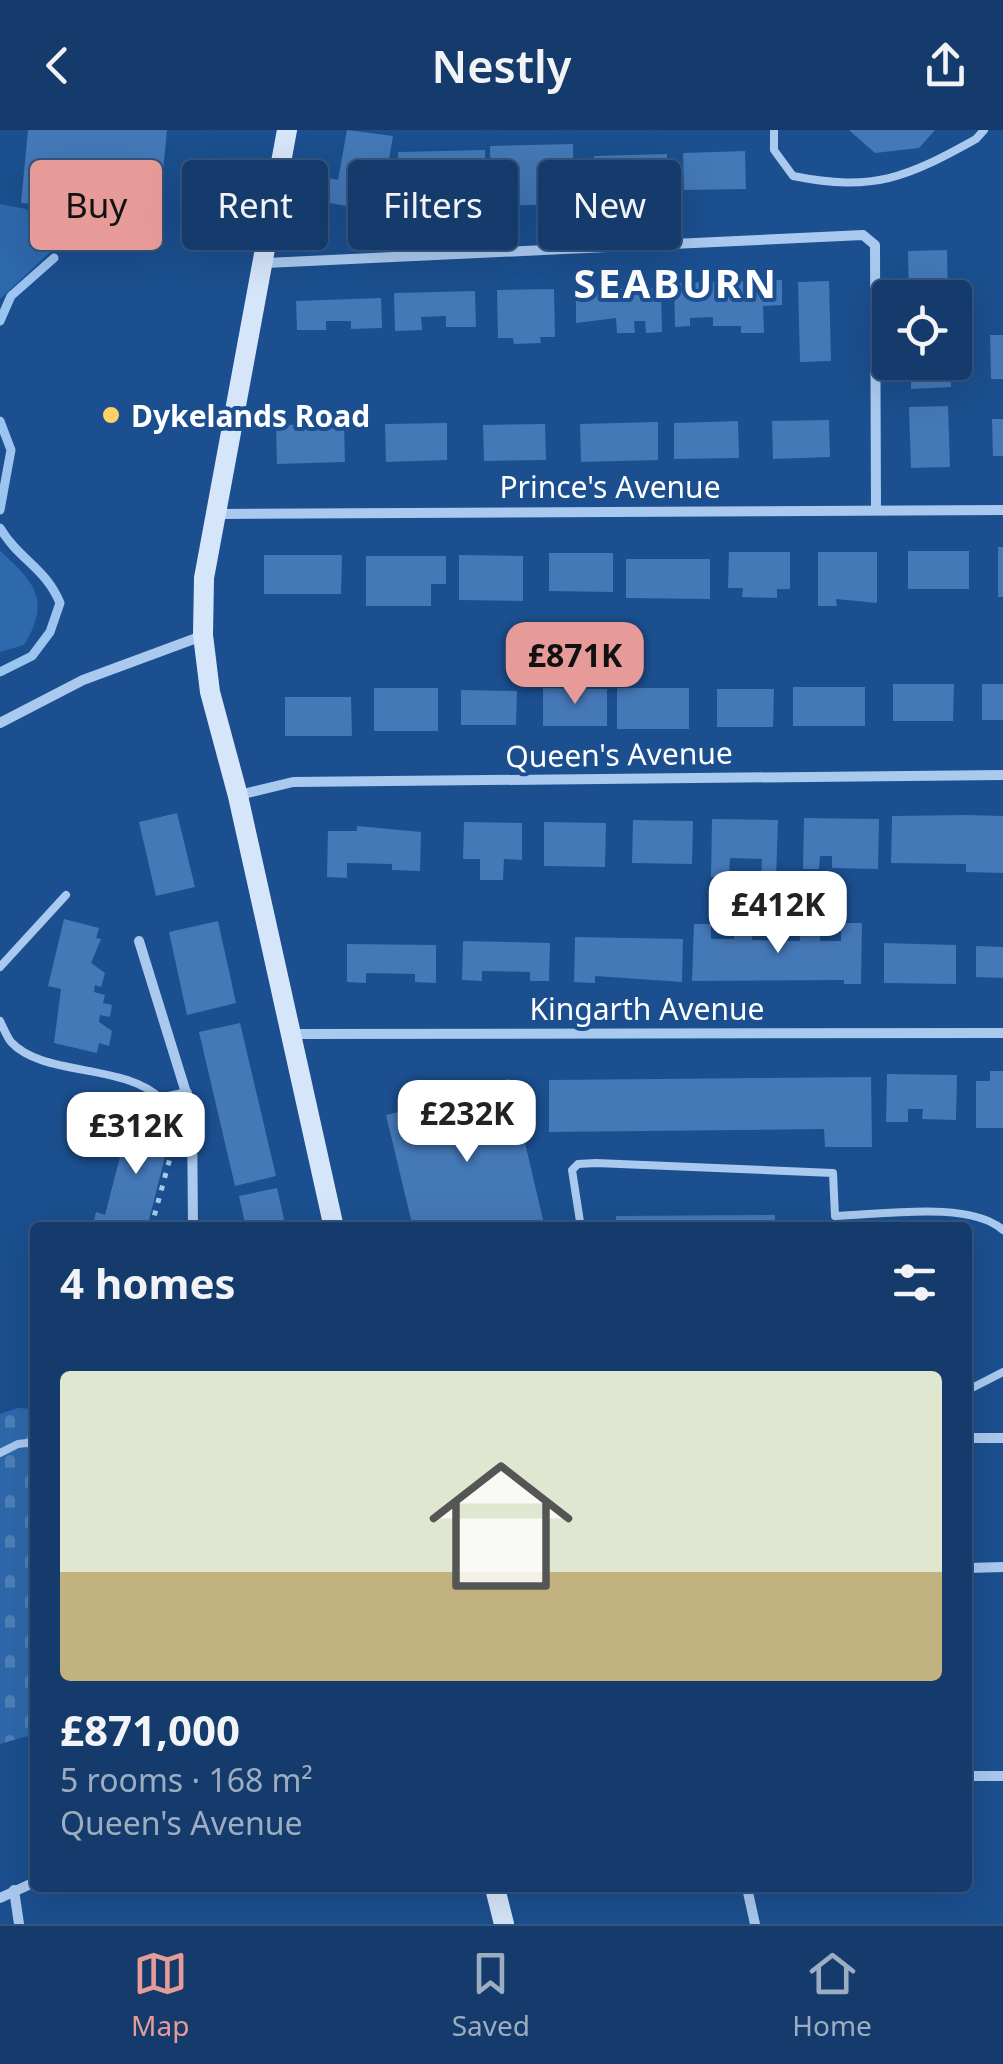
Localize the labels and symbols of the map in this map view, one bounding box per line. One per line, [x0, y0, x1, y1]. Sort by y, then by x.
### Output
district label: SEABURN [573, 255, 779, 310]
place label: Dykelands Road [131, 395, 370, 436]
marker: Dykelands Road [100, 404, 122, 426]
street label: Prince's Avenue [499, 466, 721, 507]
pin: £871K [505, 622, 645, 707]
street label: Queen's Avenue [505, 732, 733, 776]
pin: £412K [708, 871, 848, 956]
street label: Kingarth Avenue [529, 988, 765, 1029]
pin: £232K [397, 1080, 537, 1165]
pin: £312K [66, 1092, 206, 1177]

